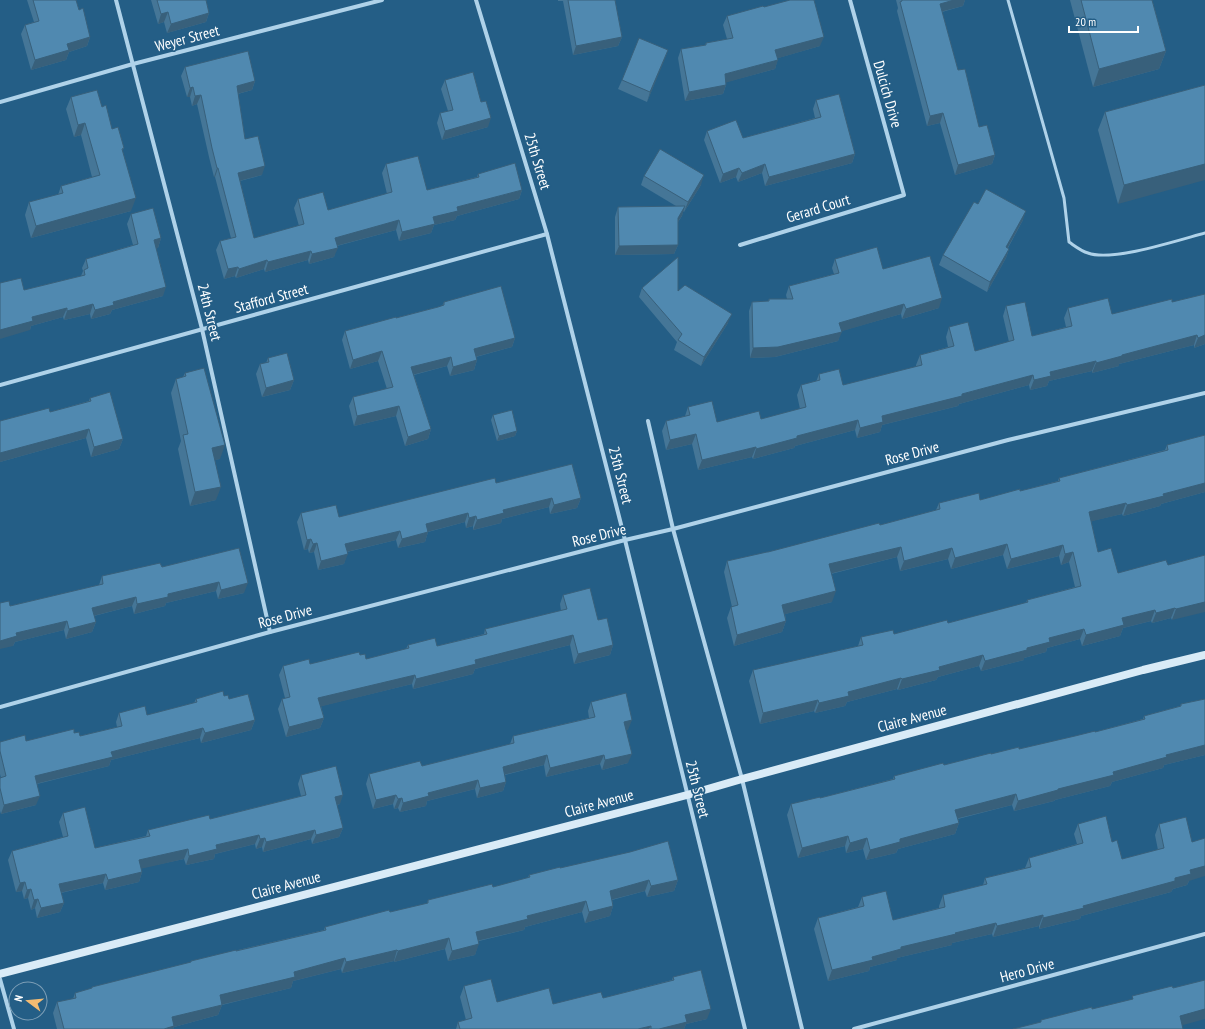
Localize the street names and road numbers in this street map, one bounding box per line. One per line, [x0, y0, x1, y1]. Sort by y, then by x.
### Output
street label: Weyer Street [153, 20, 221, 56]
street label: Dulcich Drive [869, 58, 907, 130]
street label: 25th Street [520, 130, 556, 192]
street label: Gerard Court [784, 189, 852, 227]
street label: Stafford Street [232, 279, 310, 317]
street label: 24th Street [194, 281, 226, 343]
street label: Rose Drive [883, 437, 941, 469]
street label: 25th Street [605, 444, 637, 506]
street label: Rose Drive [570, 519, 628, 551]
street label: Rose Drive [256, 600, 314, 632]
street label: Claire Avenue [875, 700, 949, 736]
street label: 25th Street [682, 758, 714, 820]
street label: Claire Avenue [562, 785, 636, 821]
street label: Claire Avenue [249, 867, 323, 903]
street label: Hero Drive [998, 954, 1056, 986]

